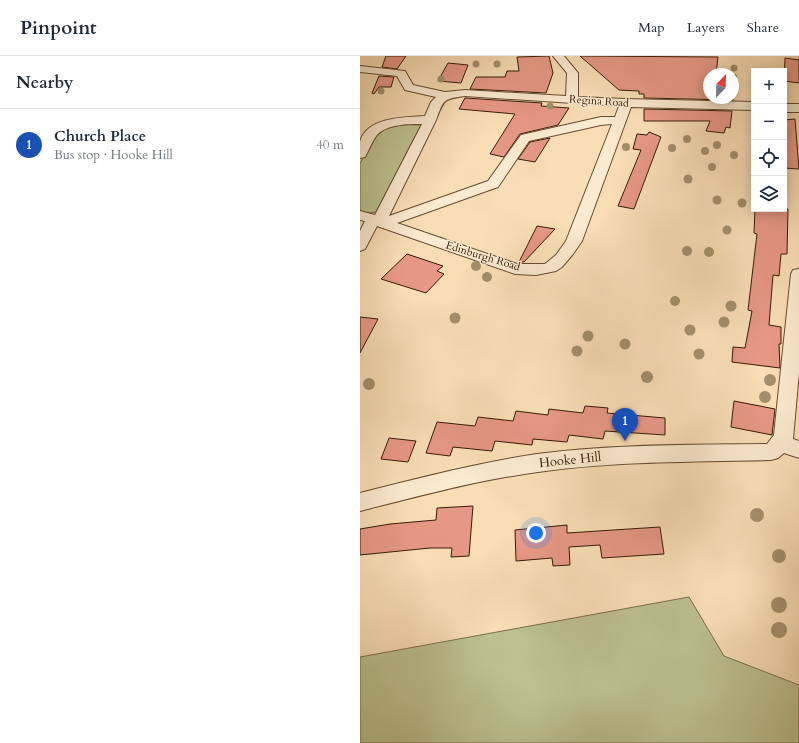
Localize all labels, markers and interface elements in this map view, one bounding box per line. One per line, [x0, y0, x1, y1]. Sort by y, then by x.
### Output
text: Pinpoint [20, 15, 97, 41]
text: Map [638, 18, 665, 37]
text: Layers [687, 18, 725, 37]
text: Share [747, 18, 779, 37]
north arrow [703, 68, 739, 104]
map controls [751, 68, 787, 212]
button: + [751, 68, 787, 104]
text: Nearby [16, 71, 73, 94]
street label: Regina Road [569, 91, 630, 111]
button: − [751, 104, 787, 140]
text: Church Place [54, 126, 146, 146]
text: 1 [26, 136, 32, 154]
text: 40 m [316, 136, 344, 154]
button: locate [751, 140, 787, 176]
text: Bus stop · Hooke Hill [54, 146, 173, 164]
button: layers [751, 176, 787, 212]
street label: Edinburgh Road [444, 238, 522, 275]
pin: 1 [612, 408, 638, 441]
street label: Hooke Hill [538, 448, 603, 472]
your location [526, 523, 546, 543]

